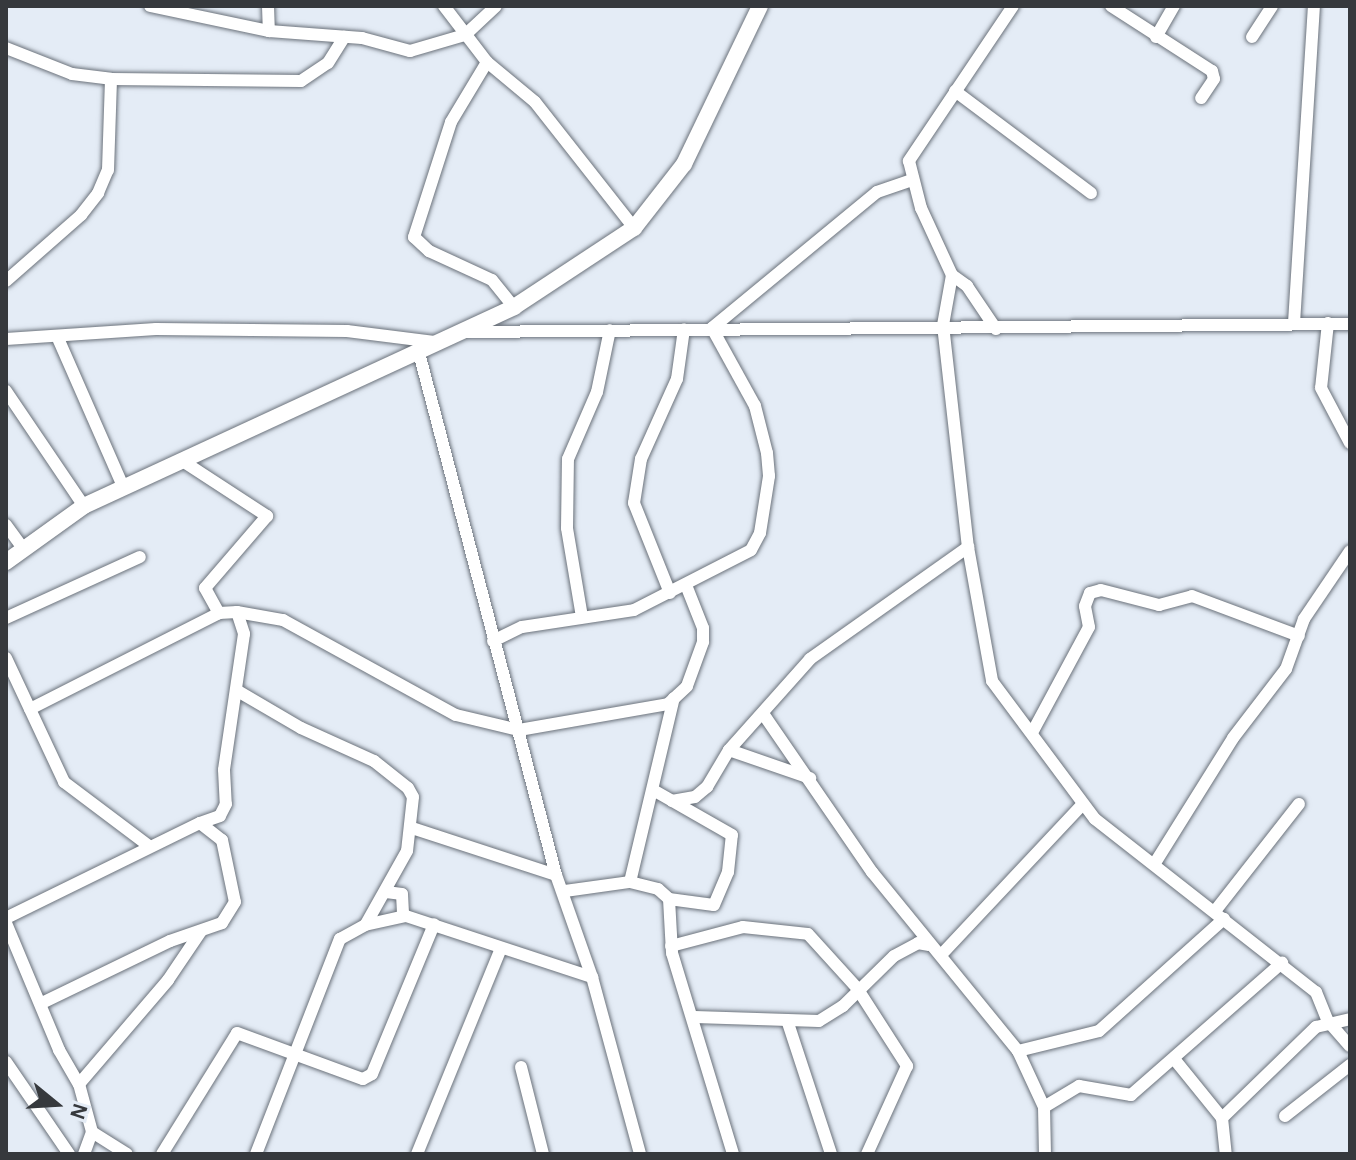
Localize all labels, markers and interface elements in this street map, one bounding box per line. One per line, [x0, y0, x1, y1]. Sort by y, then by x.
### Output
north arrow [16, 1064, 96, 1144]
text: N [66, 1101, 92, 1122]

